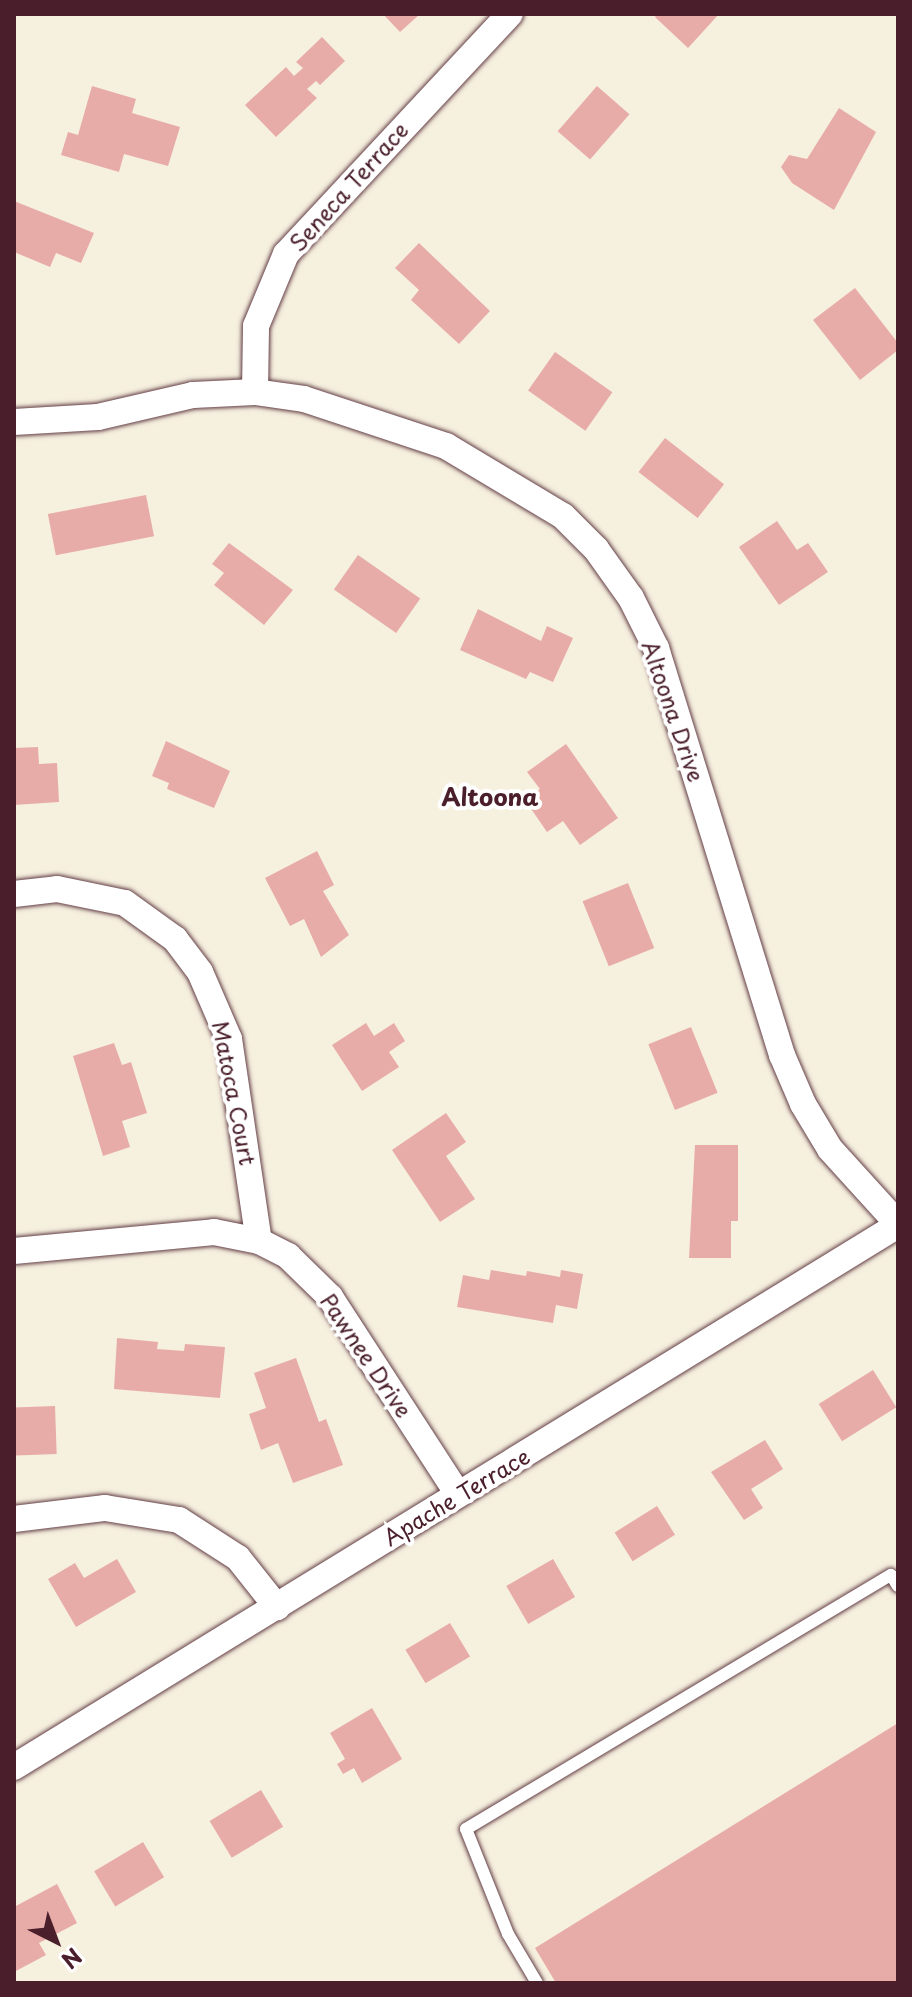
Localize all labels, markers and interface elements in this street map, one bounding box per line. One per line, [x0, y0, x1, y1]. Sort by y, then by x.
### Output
street label: Seneca Terrace [283, 116, 413, 256]
street label: Altoona Drive [638, 637, 710, 785]
district label: Altoona [441, 783, 539, 811]
street label: Matoca Court [208, 1018, 262, 1168]
street label: Pawnee Drive [316, 1288, 418, 1422]
street label: Apache Terrace [378, 1442, 534, 1550]
north arrow [16, 1901, 96, 1981]
text: N [55, 1941, 90, 1977]

